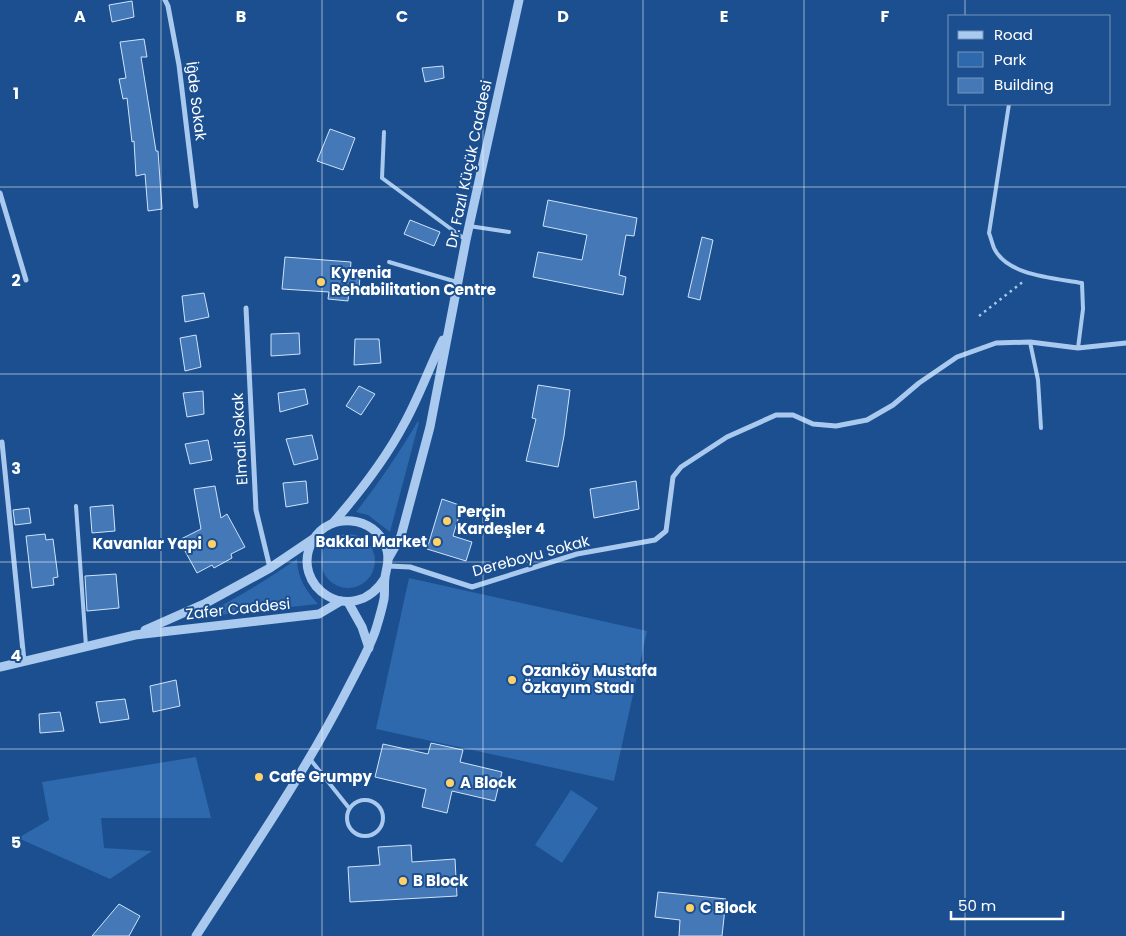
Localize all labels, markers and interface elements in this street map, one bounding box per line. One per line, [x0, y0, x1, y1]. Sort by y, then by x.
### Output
text: A [74, 5, 86, 28]
text: B [236, 5, 246, 28]
text: C [396, 5, 408, 28]
text: D [557, 5, 569, 28]
text: E [720, 5, 728, 28]
text: F [881, 5, 890, 28]
legend [948, 15, 1111, 105]
text: Road [994, 24, 1033, 45]
text: Park [994, 49, 1026, 70]
street label: İĝde Sokak [181, 60, 212, 142]
text: Building [994, 74, 1054, 95]
street label: Dr. Fazıl Küçük Caddesi [440, 78, 497, 250]
text: 1 [13, 82, 19, 105]
place label: Kyrenia Rehabilitation Centre [331, 262, 496, 300]
text: 2 [11, 269, 21, 292]
marker: Kyrenia Rehabilitation Centre [315, 276, 327, 288]
street label: Elmali Sokak [227, 392, 252, 486]
text: 3 [11, 457, 21, 480]
place label: Perçin Kardeşler 4 [457, 501, 545, 539]
marker: Perçin Kardeşler 4 [441, 515, 453, 527]
street label: Dereboyu Sokak [470, 530, 592, 581]
place label: Bakkal Market [316, 531, 427, 552]
place label: Kavanlar Yapi [93, 533, 202, 554]
marker: Bakkal Market [431, 536, 443, 548]
marker: Kavanlar Yapi [206, 538, 218, 550]
street label: Zafer Caddesi [185, 593, 291, 624]
text: 4 [11, 644, 22, 667]
place label: Ozanköy Mustafa Özkayım Stadı [522, 660, 657, 698]
marker: Ozanköy Mustafa Özkayım Stadı [506, 674, 518, 686]
place label: Cafe Grumpy [269, 766, 372, 787]
marker: Cafe Grumpy [253, 771, 265, 783]
place label: A Block [460, 772, 517, 793]
marker: A Block [444, 777, 456, 789]
text: 5 [11, 831, 21, 854]
place label: B Block [413, 870, 469, 891]
marker: B Block [397, 875, 409, 887]
scale bar [951, 888, 1064, 920]
text: 50 m [958, 895, 996, 916]
place label: C Block [700, 897, 758, 918]
marker: C Block [684, 902, 696, 914]

